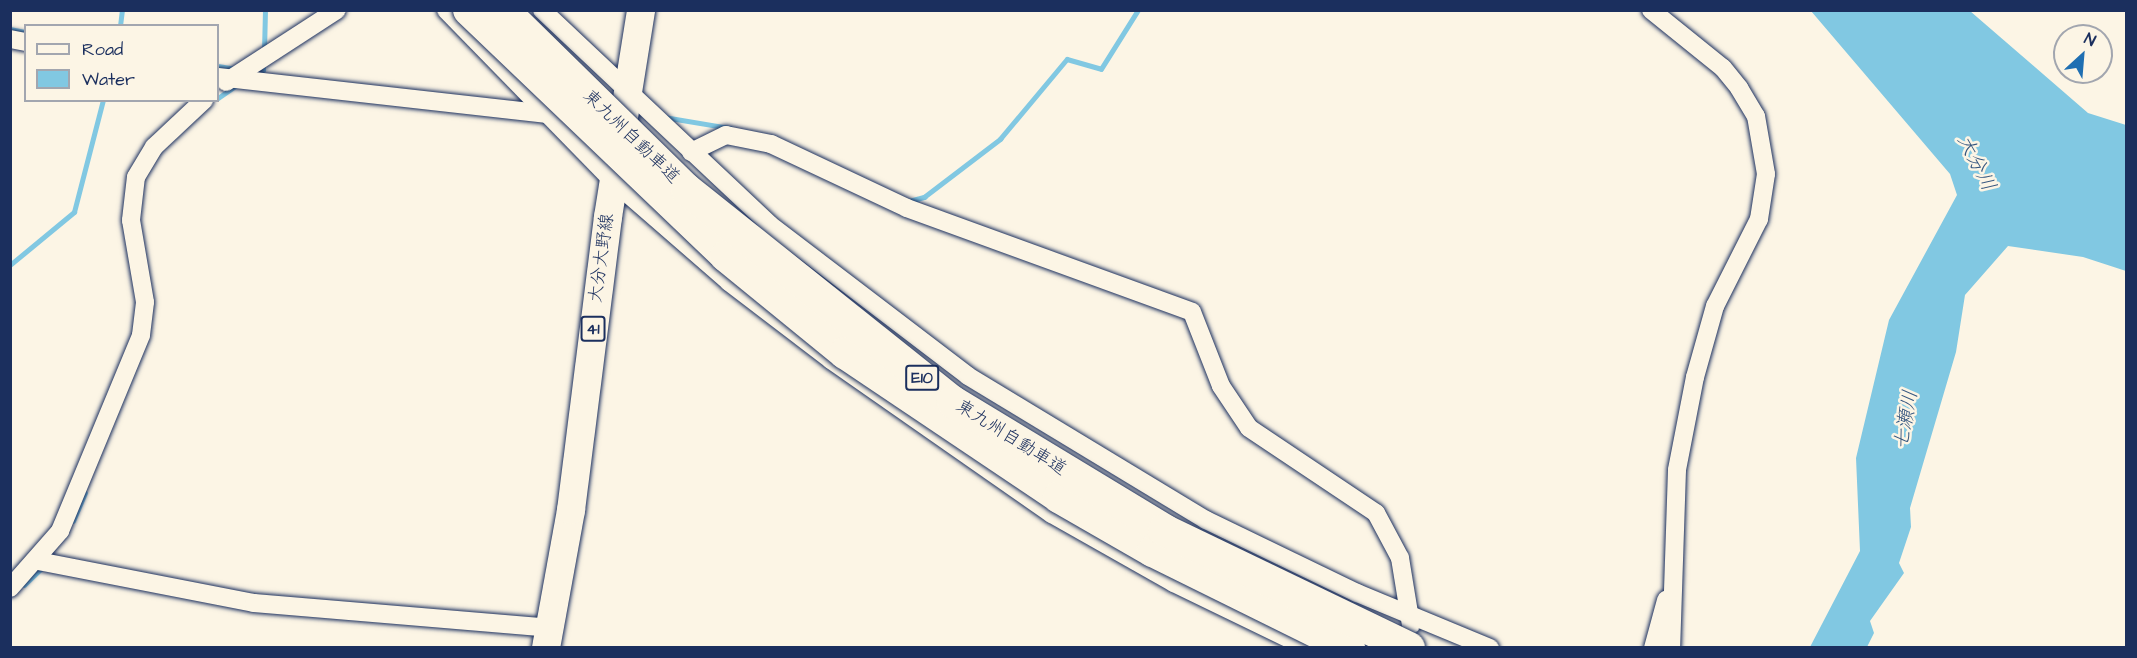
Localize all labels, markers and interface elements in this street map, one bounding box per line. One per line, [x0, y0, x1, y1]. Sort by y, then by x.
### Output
legend [24, 24, 219, 102]
north arrow [2053, 24, 2113, 84]
text: N [2081, 28, 2099, 52]
text: Road [82, 37, 123, 62]
text: Water [82, 67, 135, 92]
street label: 東九州自動車道 [578, 85, 684, 189]
water label: 大分川 [1952, 131, 2000, 195]
street label: 大分大野線 [585, 212, 619, 304]
road number: 41 [580, 316, 606, 342]
road number: E10 [904, 365, 940, 391]
water label: 七瀬川 [1889, 388, 1923, 452]
street label: 東九州自動車道 [952, 395, 1070, 481]

